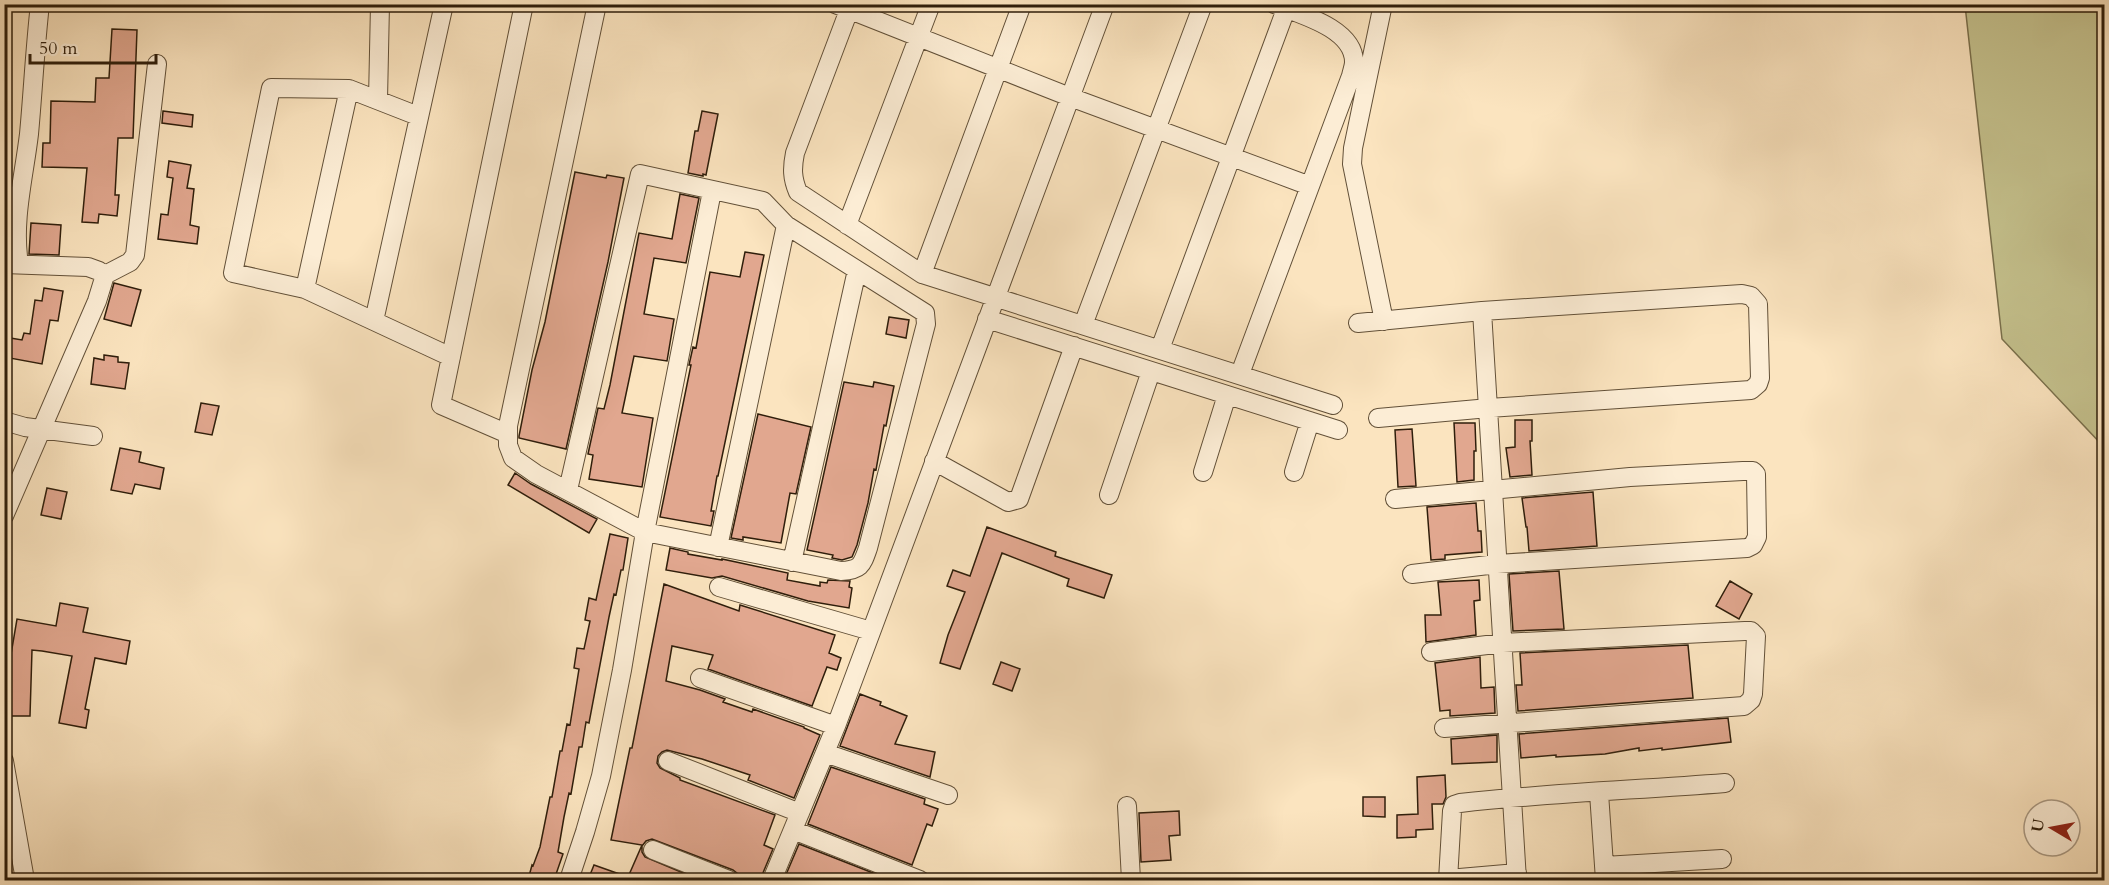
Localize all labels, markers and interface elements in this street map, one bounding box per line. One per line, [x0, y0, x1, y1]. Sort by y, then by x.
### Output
scale bar [30, 27, 156, 65]
text: 50 m [39, 36, 78, 61]
north arrow [2022, 798, 2082, 858]
text: U [2026, 817, 2050, 834]

